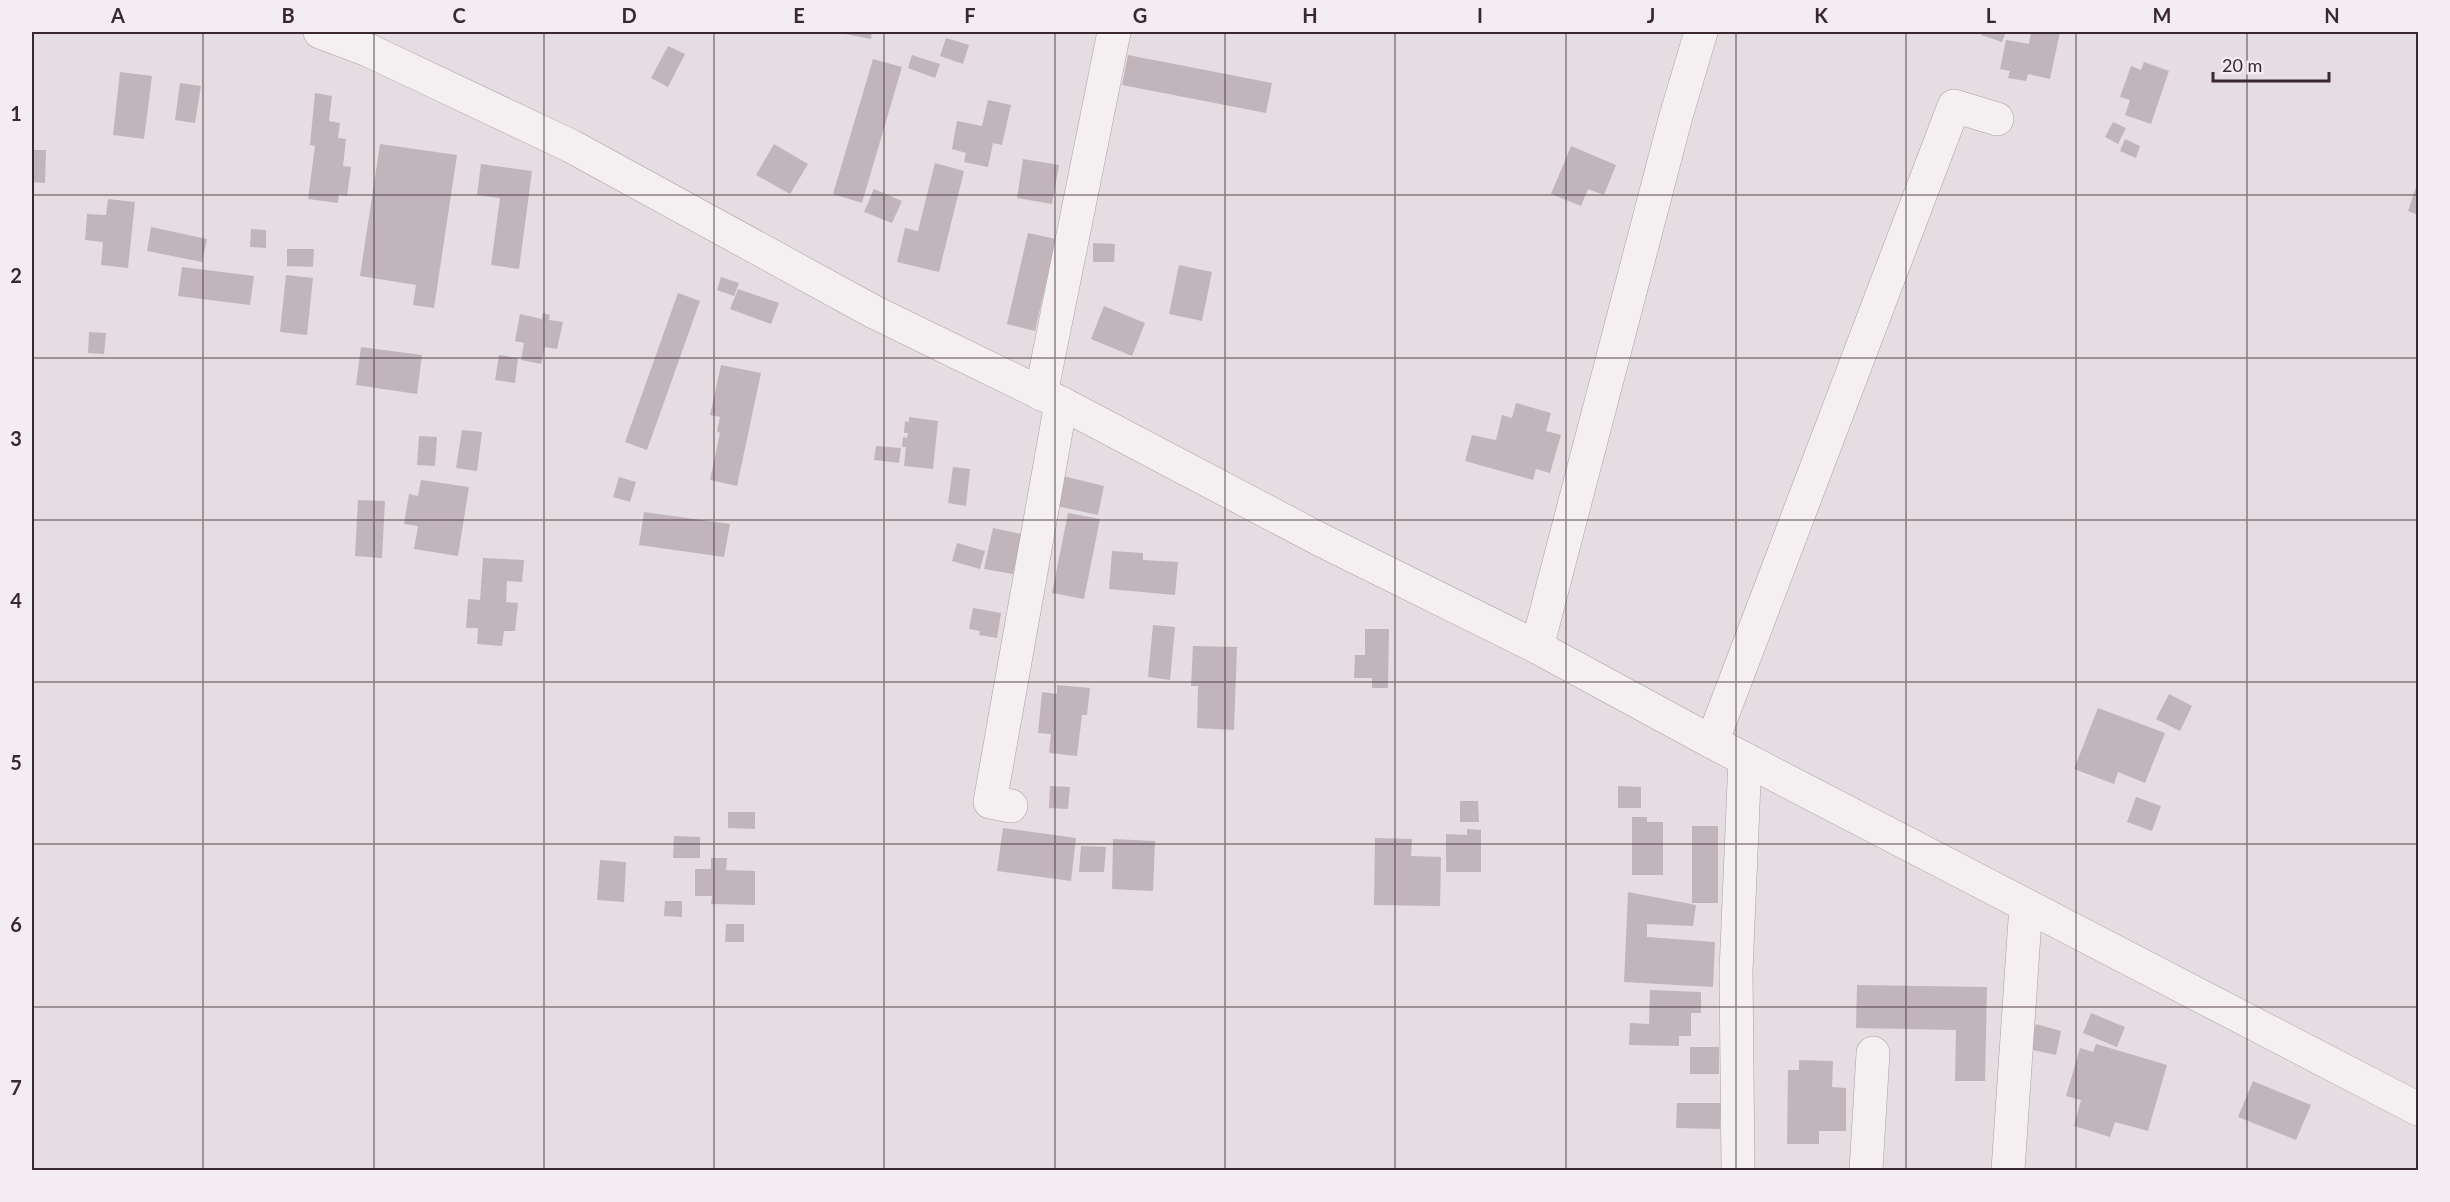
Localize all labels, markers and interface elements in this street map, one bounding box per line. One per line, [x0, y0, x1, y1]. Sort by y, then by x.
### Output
text: A [110, 3, 125, 27]
text: B [281, 3, 295, 27]
text: C [452, 3, 466, 27]
text: D [621, 3, 637, 27]
text: E [793, 3, 805, 27]
text: F [964, 3, 976, 27]
text: G [1133, 3, 1147, 27]
text: H [1302, 3, 1318, 27]
text: I [1477, 3, 1483, 27]
text: J [1647, 3, 1655, 27]
text: K [1814, 3, 1828, 27]
text: L [1986, 3, 1997, 27]
text: M [2153, 3, 2171, 27]
text: N [2324, 3, 2340, 27]
scale bar [2213, 45, 2328, 83]
text: 20 m [2222, 54, 2262, 76]
text: 1 [10, 101, 22, 125]
text: 2 [10, 263, 22, 287]
text: 3 [10, 426, 22, 450]
text: 4 [10, 588, 22, 612]
text: 5 [10, 750, 22, 774]
text: 6 [10, 912, 22, 936]
text: 7 [10, 1075, 22, 1099]

